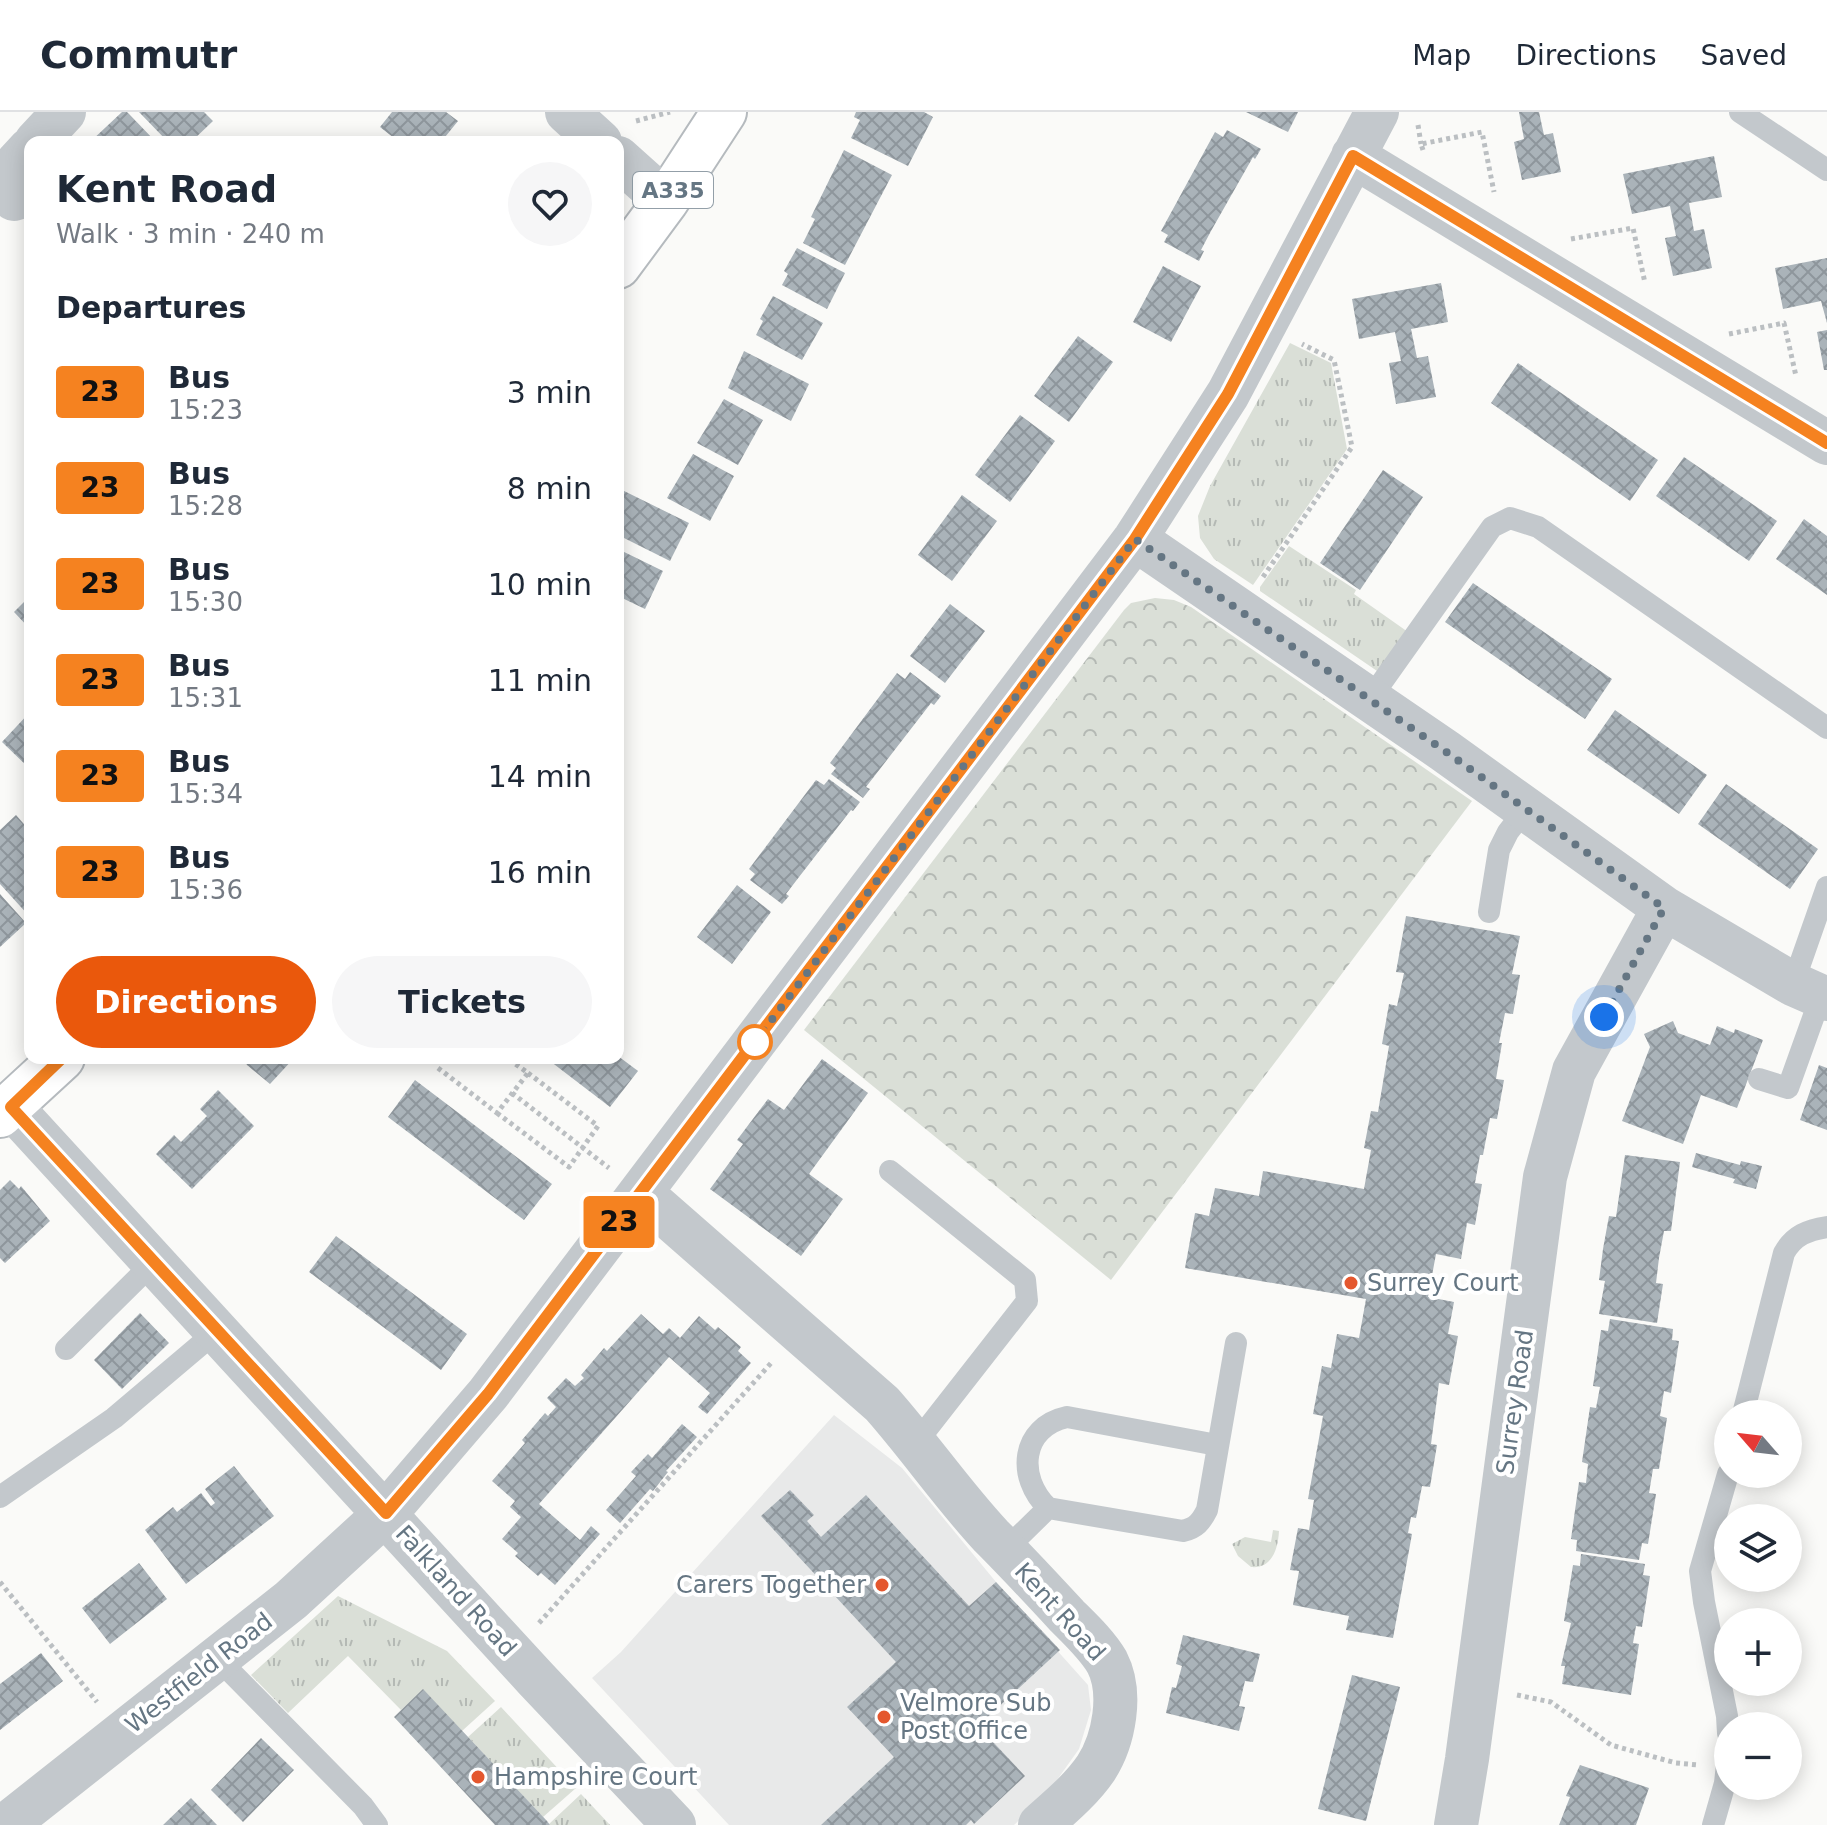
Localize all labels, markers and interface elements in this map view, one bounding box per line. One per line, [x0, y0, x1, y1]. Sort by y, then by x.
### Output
text: Commutr [40, 33, 237, 77]
text: Map [1412, 39, 1471, 72]
text: Directions [1515, 39, 1656, 72]
text: Saved [1700, 39, 1787, 72]
button: heart [508, 162, 592, 246]
text: Kent Road [56, 167, 277, 211]
road number: A335 [633, 172, 713, 208]
text: Walk · 3 min · 240 m [56, 219, 325, 249]
text: Departures [56, 290, 246, 325]
text: Bus [168, 360, 230, 395]
text: 23 [81, 375, 119, 408]
text: 3 min [507, 375, 592, 410]
text: 15:23 [168, 395, 243, 425]
text: Bus [168, 456, 230, 491]
text: 23 [81, 471, 119, 504]
text: 8 min [507, 471, 592, 506]
text: 15:28 [168, 491, 243, 521]
text: Bus [168, 552, 230, 587]
text: 23 [81, 567, 119, 600]
text: 10 min [488, 567, 592, 602]
text: 15:30 [168, 587, 243, 617]
text: Bus [168, 648, 230, 683]
text: 23 [81, 663, 119, 696]
text: 11 min [488, 663, 592, 698]
text: 15:31 [168, 683, 243, 713]
text: Bus [168, 744, 230, 779]
text: 23 [81, 759, 119, 792]
text: 14 min [488, 759, 592, 794]
text: 15:34 [168, 779, 243, 809]
text: Bus [168, 840, 230, 875]
text: 23 [81, 855, 119, 888]
text: 16 min [488, 855, 592, 890]
text: 15:36 [168, 875, 243, 905]
button: Directions [56, 956, 316, 1048]
button: Tickets [332, 956, 592, 1048]
your location [1584, 997, 1624, 1037]
unlabelled marker [738, 1025, 772, 1059]
line badge: 23 [583, 1196, 655, 1248]
text: 23 [600, 1205, 638, 1238]
place label: Surrey Court [1367, 1269, 1519, 1297]
marker: Surrey Court [1342, 1274, 1360, 1292]
street label: Surrey Road [1491, 1328, 1539, 1476]
north arrow [1714, 1400, 1802, 1488]
map controls [1714, 1400, 1802, 1800]
button: layers [1714, 1504, 1802, 1592]
street label: Falkland Road [390, 1520, 522, 1662]
street label: Kent Road [1009, 1557, 1111, 1667]
place label: Carers Together [676, 1571, 866, 1599]
marker: Carers Together [873, 1576, 891, 1594]
street label: Westfield Road [120, 1607, 278, 1739]
button: + [1714, 1608, 1802, 1696]
place label: Velmore Sub Post Office [900, 1689, 1051, 1745]
marker: Velmore Sub Post Office [875, 1708, 893, 1726]
button: − [1714, 1712, 1802, 1800]
place label: Hampshire Court [494, 1763, 697, 1791]
marker: Hampshire Court [469, 1768, 487, 1786]

